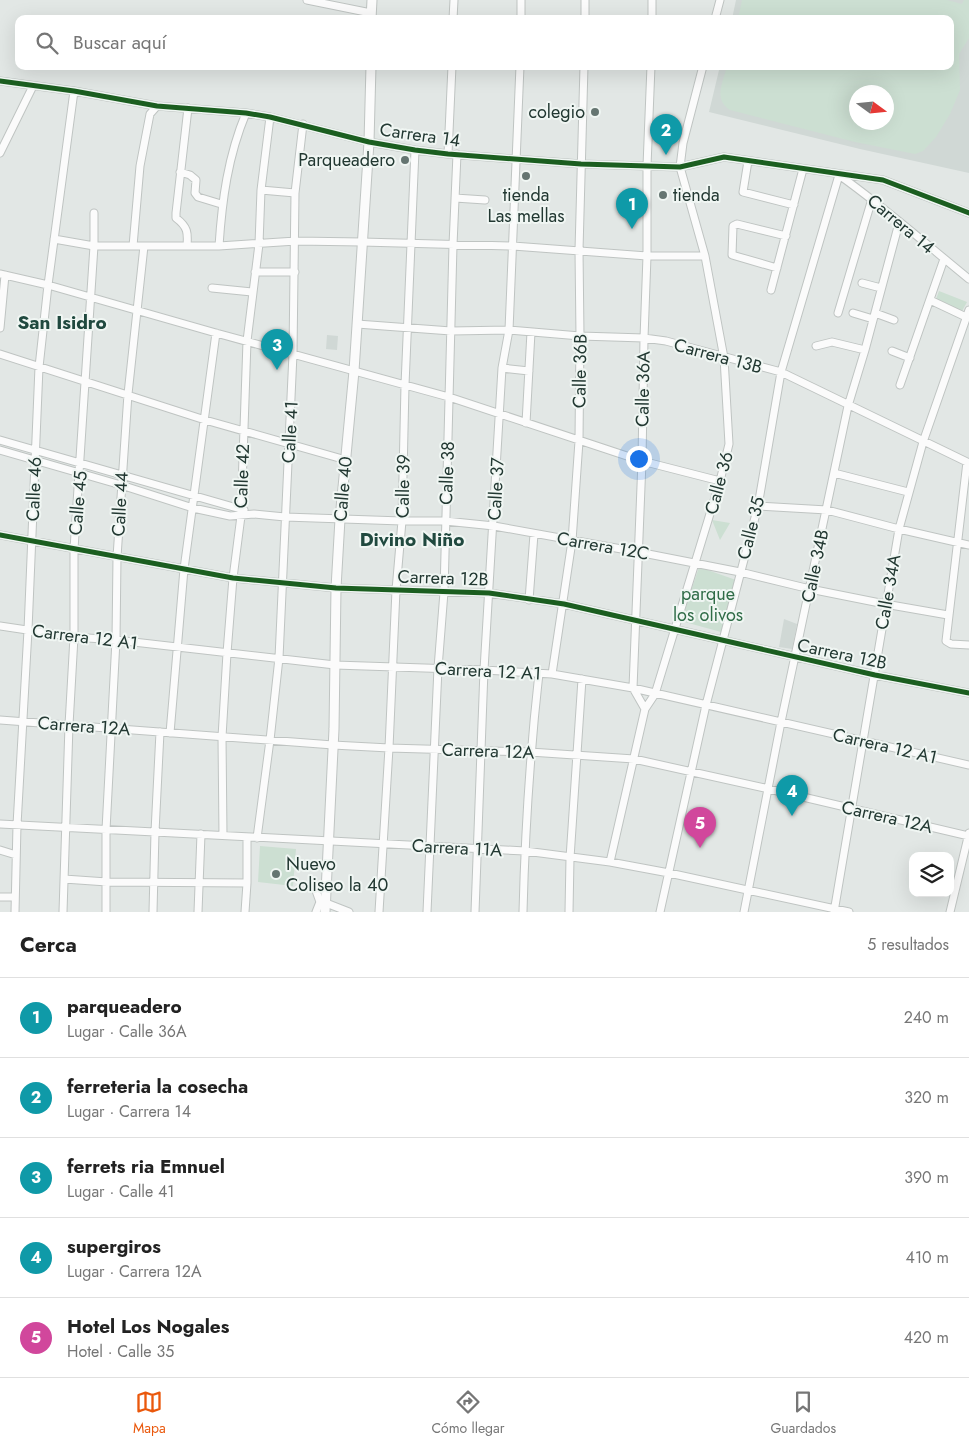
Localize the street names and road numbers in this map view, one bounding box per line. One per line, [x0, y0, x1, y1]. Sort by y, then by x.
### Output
street label: Carrera 14 [378, 116, 462, 154]
street label: Carrera 14 [862, 188, 940, 260]
street label: Carrera 13B [671, 332, 765, 380]
street label: Calle 36B [566, 334, 594, 408]
street label: Calle 36A [629, 351, 657, 427]
street label: Calle 41 [275, 400, 305, 464]
street label: Calle 38 [433, 441, 461, 505]
street label: Calle 42 [228, 443, 256, 509]
street label: Calle 36 [698, 449, 740, 517]
street label: Calle 39 [389, 454, 417, 518]
street label: Calle 40 [327, 455, 359, 523]
street label: Calle 46 [20, 456, 48, 522]
street label: Calle 37 [481, 456, 511, 521]
street label: Calle 45 [62, 470, 94, 536]
street label: Calle 44 [105, 471, 135, 537]
street label: Calle 35 [731, 494, 771, 562]
street label: Carrera 12C [555, 525, 651, 567]
street label: Calle 34B [795, 527, 835, 605]
street label: Calle 34A [869, 552, 907, 632]
street label: Carrera 12B [397, 563, 489, 593]
street label: Carrera 12 A1 [31, 618, 139, 656]
street label: Carrera 12B [795, 632, 889, 676]
street label: Carrera 12 A1 [434, 655, 542, 687]
street label: Carrera 12A [37, 710, 131, 742]
street label: Carrera 12 A1 [830, 721, 940, 771]
street label: Carrera 12A [441, 736, 535, 766]
street label: Carrera 12A [839, 794, 935, 840]
street label: Carrera 11A [411, 833, 503, 863]

